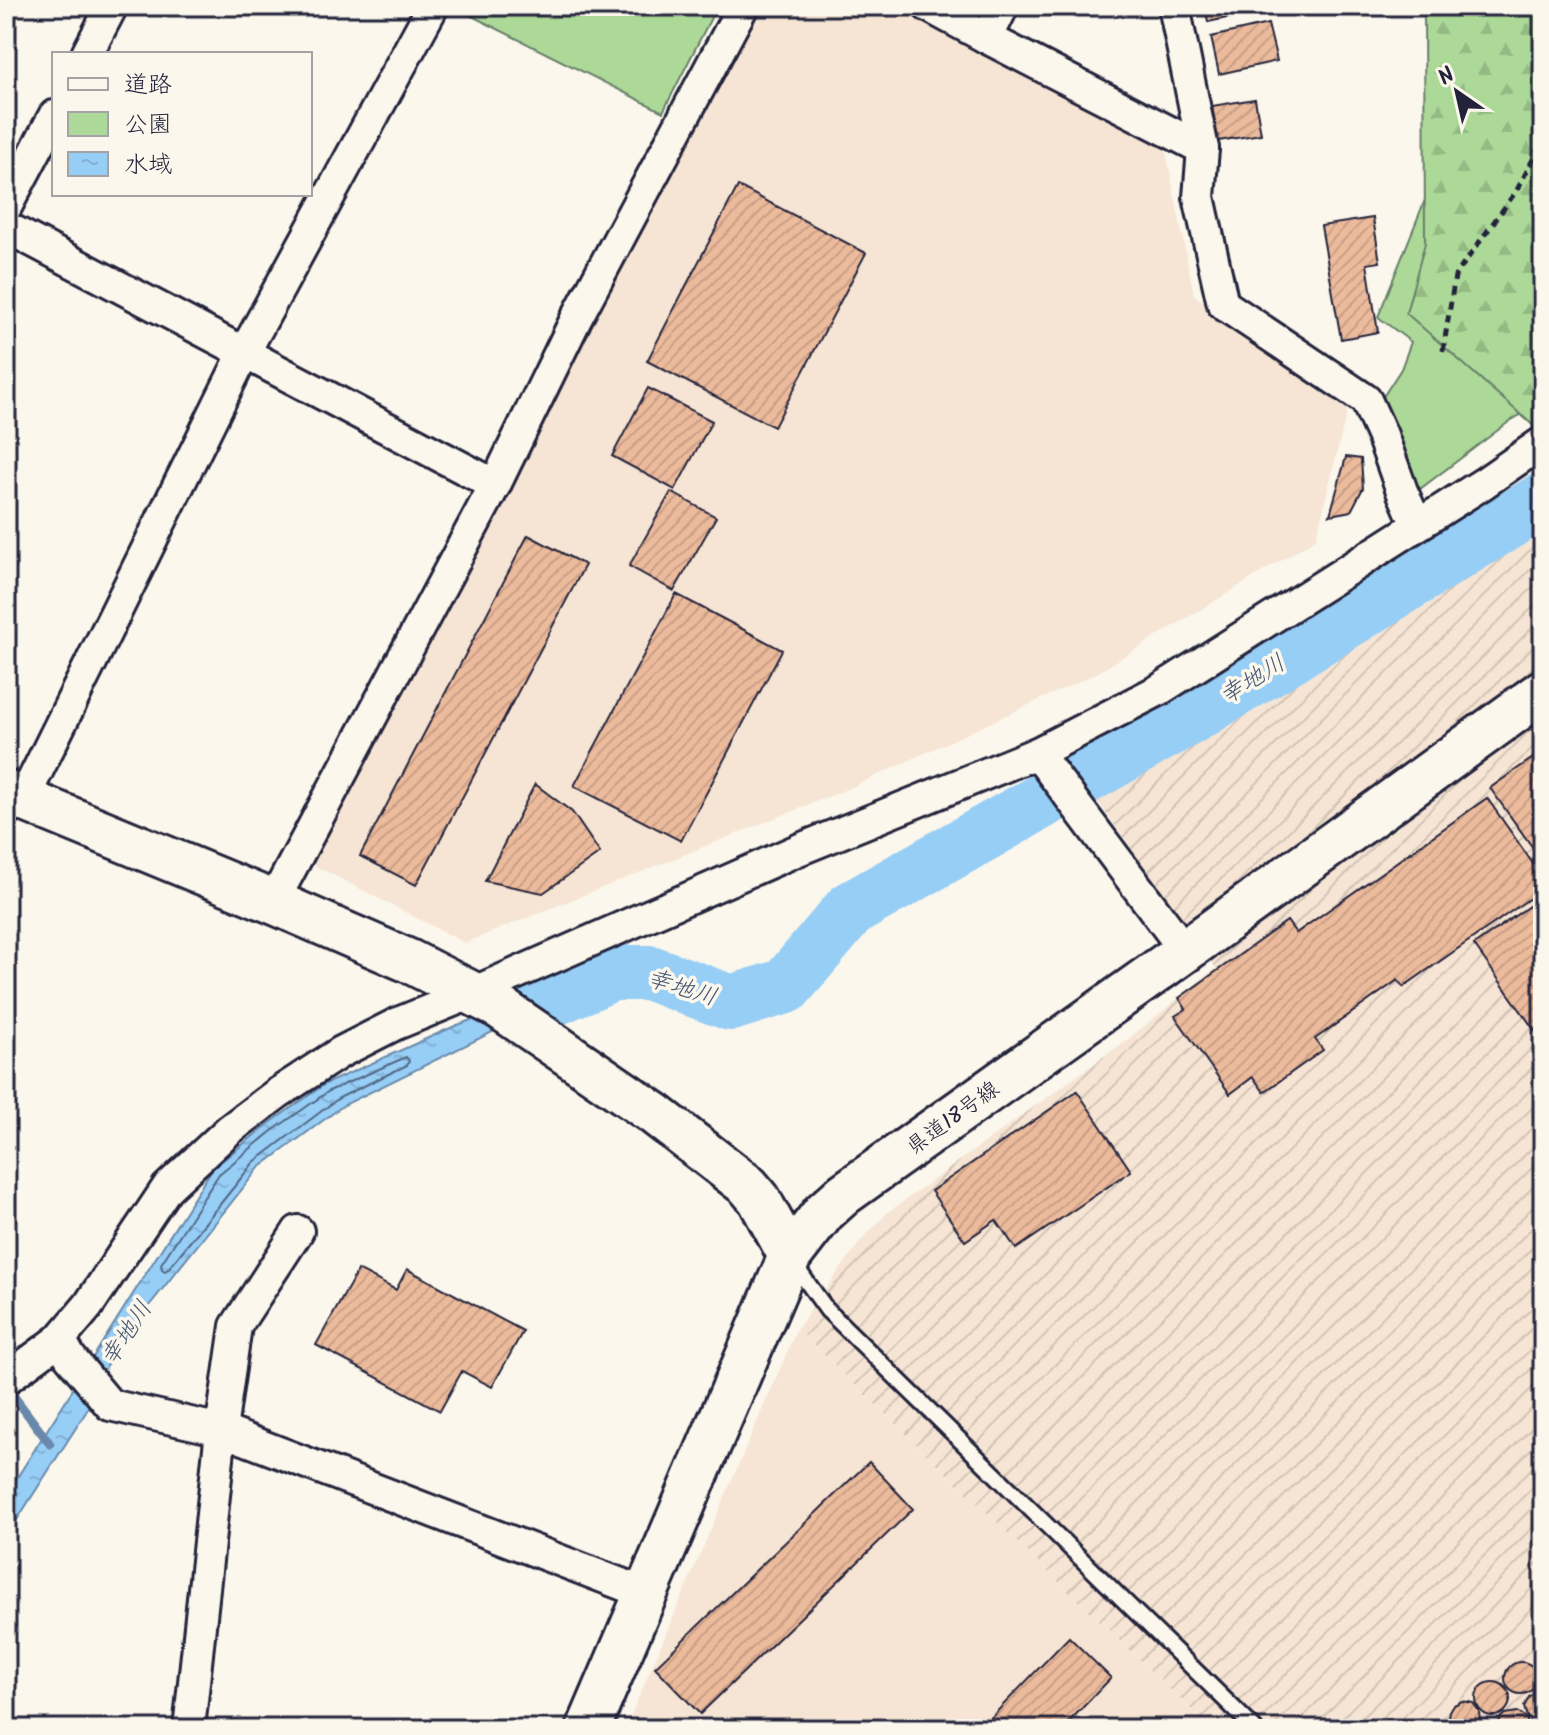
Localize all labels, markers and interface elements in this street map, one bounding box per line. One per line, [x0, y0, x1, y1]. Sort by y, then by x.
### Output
legend [52, 52, 312, 196]
north arrow [1417, 52, 1497, 132]
text: N [1432, 59, 1463, 96]
text: 道路 [124, 66, 172, 105]
text: 公園 [124, 106, 172, 145]
text: 水域 [124, 146, 172, 185]
water label: 幸地川 [1212, 645, 1294, 716]
water label: 幸地川 [641, 959, 722, 1018]
street label: 県道18号線 [899, 1073, 1008, 1165]
water label: 幸地川 [91, 1293, 163, 1375]

